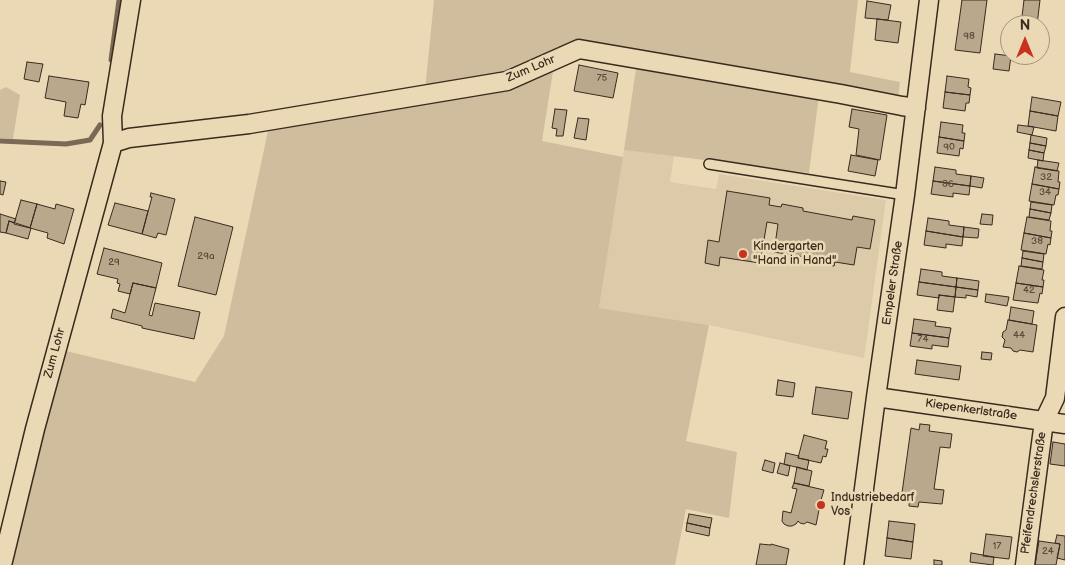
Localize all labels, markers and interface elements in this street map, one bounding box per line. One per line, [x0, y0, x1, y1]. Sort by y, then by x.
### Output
north arrow [1000, 15, 1050, 65]
text: N [1020, 17, 1030, 34]
house number: 98 [963, 30, 975, 42]
street label: Zum Lohr [505, 52, 557, 86]
house number: 75 [597, 72, 607, 84]
house number: 90 [943, 141, 955, 153]
house number: 32 [1040, 171, 1052, 183]
house number: 86 [942, 178, 954, 190]
house number: 34 [1039, 186, 1051, 198]
house number: 38 [1031, 235, 1043, 247]
place label: Kindergarten "Hand in Hand" [753, 240, 836, 268]
street label: Empeler Straße [880, 240, 906, 326]
marker: Kindergarten "Hand in Hand" [737, 248, 749, 260]
house number: 29a [197, 250, 215, 262]
house number: 29 [108, 256, 120, 268]
house number: 42 [1023, 284, 1035, 296]
street label: Zum Lohr [41, 326, 69, 380]
house number: 44 [1013, 329, 1025, 341]
house number: 74 [917, 333, 929, 345]
street label: Kiepenkerlstraße [924, 396, 1018, 424]
street label: Pfeifendrechslerstraße [1018, 431, 1050, 555]
place label: Industriebedarf Vos [831, 491, 915, 519]
marker: Industriebedarf Vos [815, 499, 827, 511]
house number: 17 [993, 540, 1001, 552]
house number: 24 [1042, 545, 1054, 557]

